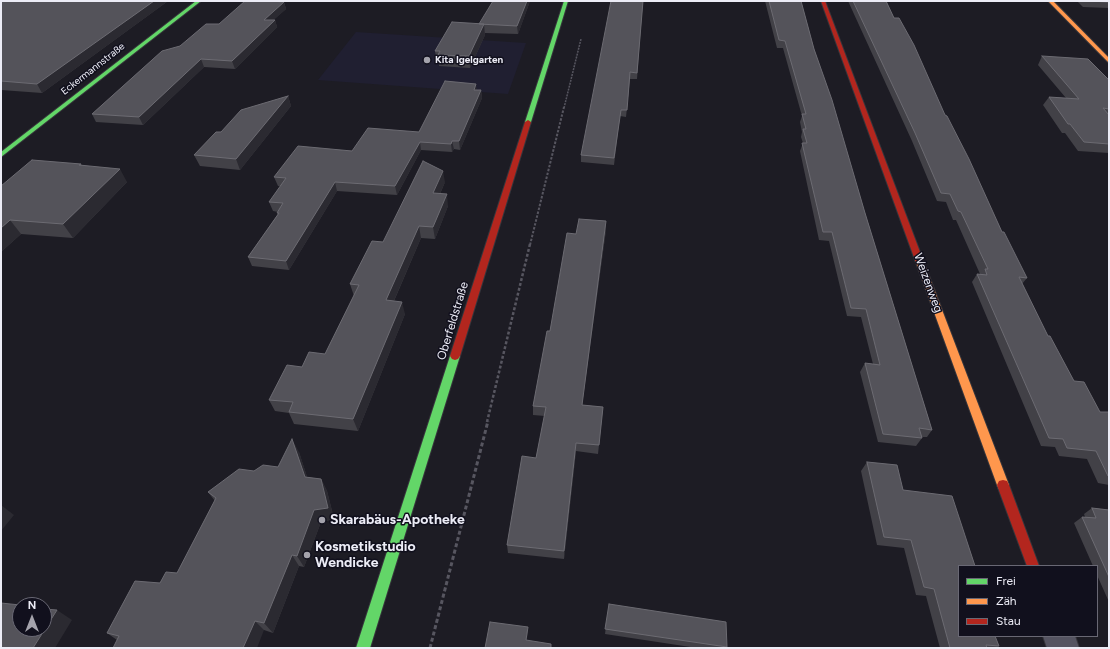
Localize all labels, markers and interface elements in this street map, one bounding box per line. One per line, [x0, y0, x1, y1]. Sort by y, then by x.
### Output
street label: Eckermannstraße [59, 40, 127, 98]
place label: Kita Igelgarten [435, 54, 503, 66]
marker: Kita Igelgarten [422, 55, 432, 65]
street label: Weizenweg [911, 251, 945, 315]
street label: Oberfeldstraße [434, 280, 472, 362]
place label: Skarabäus-Apotheke [330, 512, 465, 528]
marker: Skarabäus-Apotheke [317, 515, 327, 525]
place label: Kosmetikstudio Wendicke [315, 539, 416, 572]
marker: Kosmetikstudio Wendicke [302, 550, 312, 560]
legend [958, 565, 1098, 637]
text: Frei [996, 574, 1016, 588]
text: Zäh [996, 594, 1017, 608]
north arrow [12, 597, 52, 637]
text: N [28, 599, 36, 612]
text: Stau [996, 614, 1021, 628]

